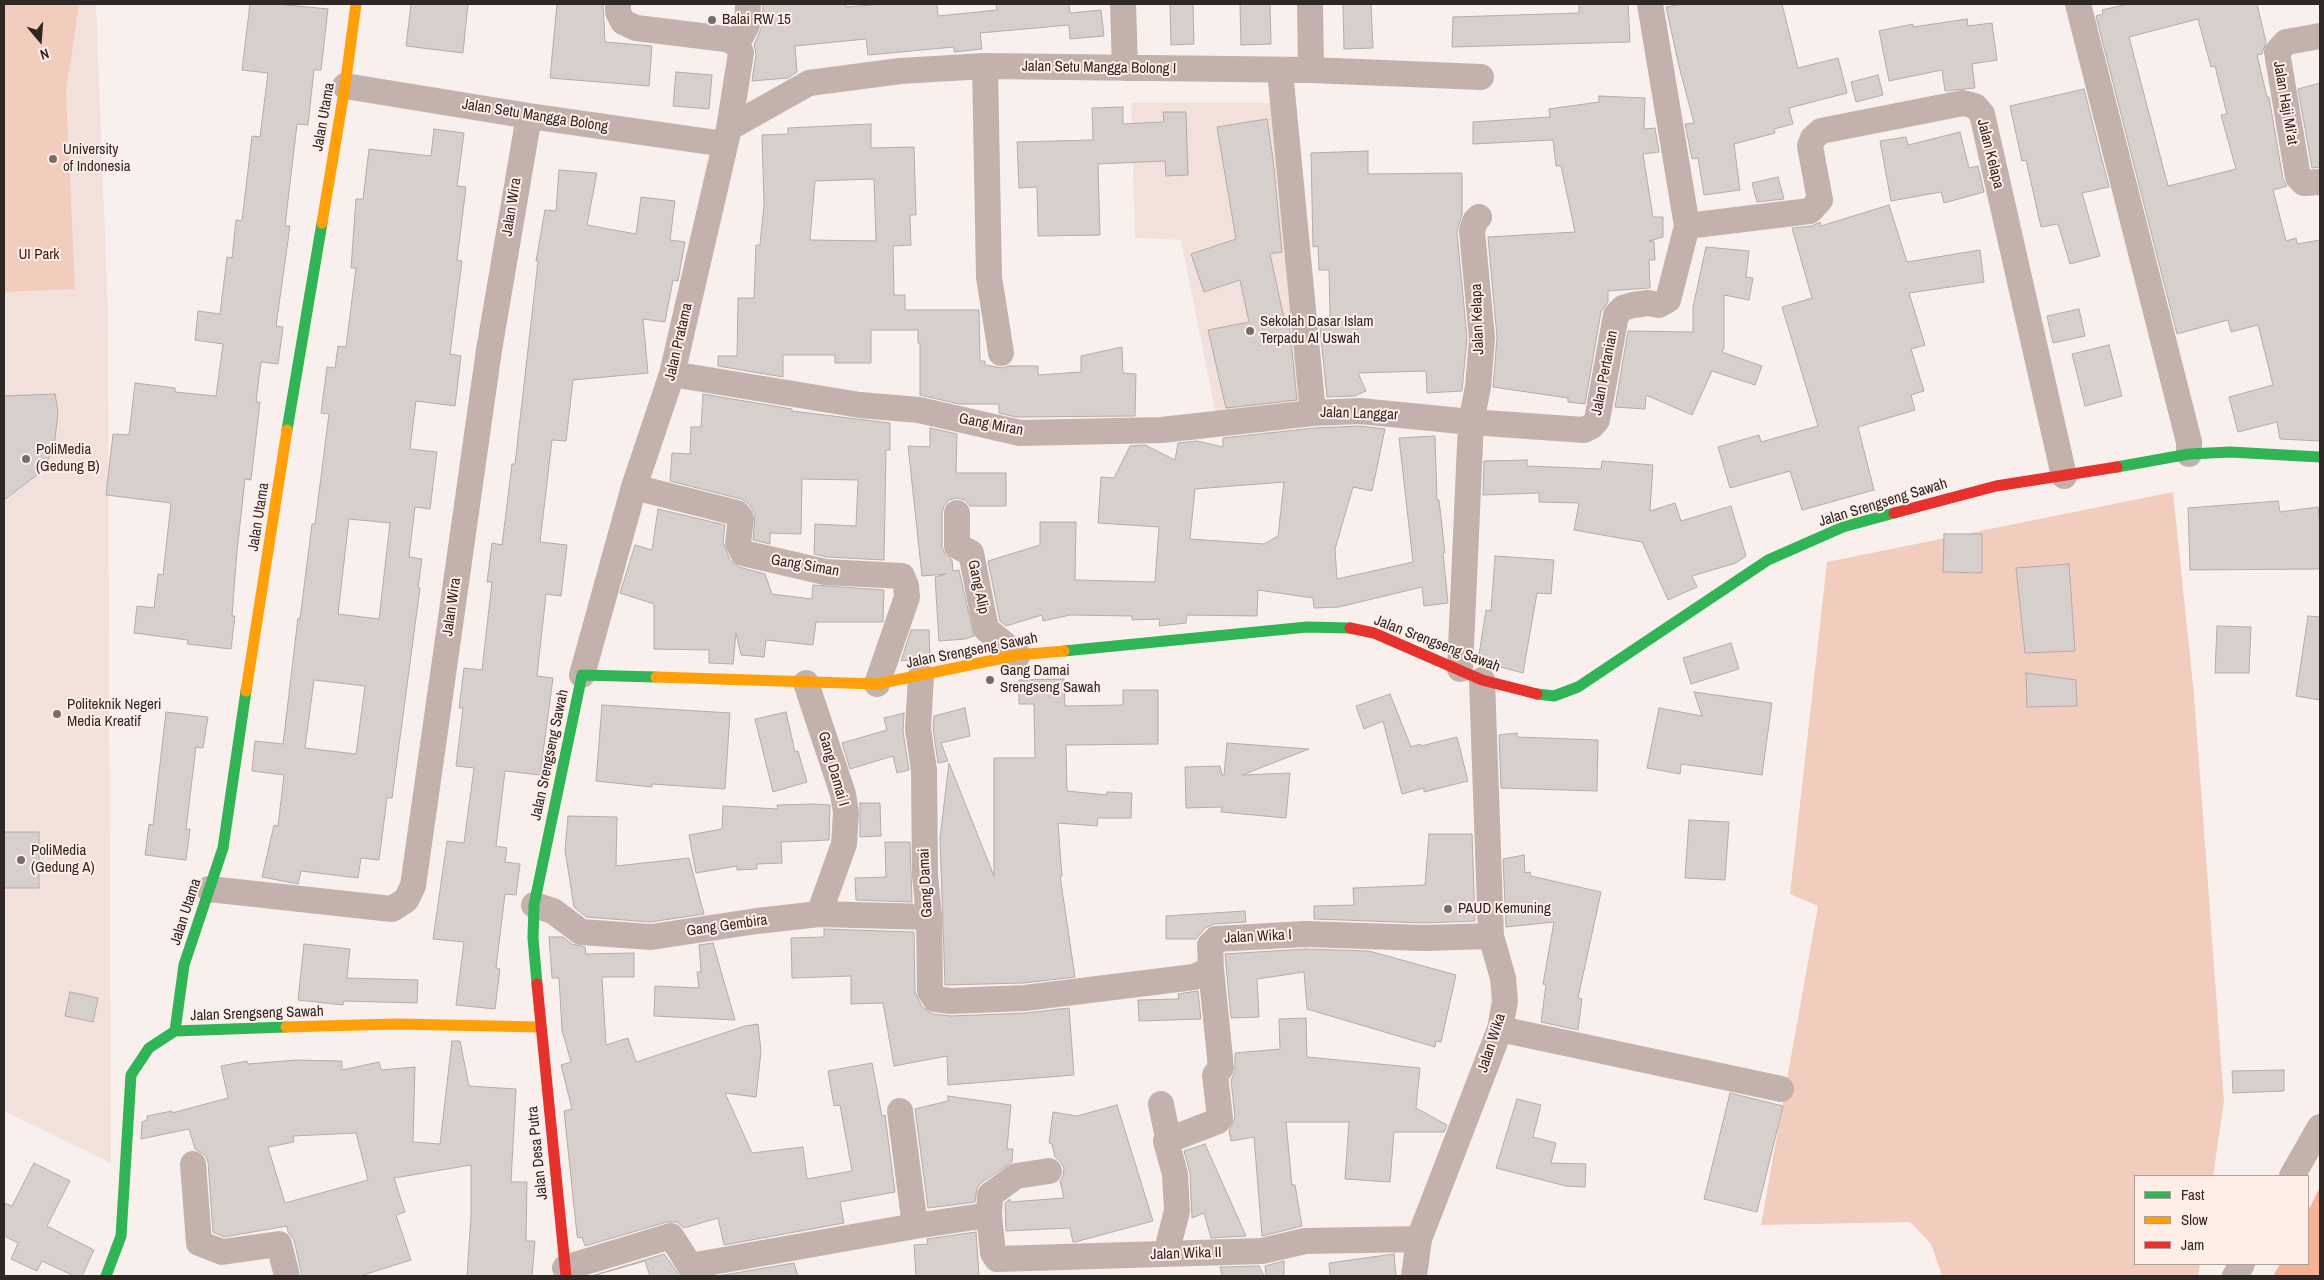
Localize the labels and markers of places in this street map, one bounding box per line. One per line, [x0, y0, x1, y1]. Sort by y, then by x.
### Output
place label: Balai RW 15 [722, 11, 791, 29]
marker: Balai RW 15 [706, 14, 718, 26]
place label: University of Indonesia [63, 141, 131, 176]
marker: University of Indonesia [47, 153, 59, 165]
place label: Sekolah Dasar Islam Terpadu Al Uswah [1260, 313, 1373, 348]
marker: Sekolah Dasar Islam Terpadu Al Uswah [1244, 325, 1256, 337]
place label: PoliMedia (Gedung B) [36, 441, 100, 476]
marker: PoliMedia (Gedung B) [20, 453, 32, 465]
place label: Gang Damai Srengseng Sawah [1000, 662, 1101, 697]
marker: Gang Damai Srengseng Sawah [984, 674, 996, 686]
place label: Politeknik Negeri Media Kreatif [67, 696, 161, 731]
marker: Politeknik Negeri Media Kreatif [51, 708, 63, 720]
place label: PoliMedia (Gedung A) [31, 842, 95, 877]
marker: PoliMedia (Gedung A) [15, 854, 27, 866]
place label: PAUD Kemuning [1458, 900, 1551, 918]
marker: PAUD Kemuning [1442, 903, 1454, 915]

